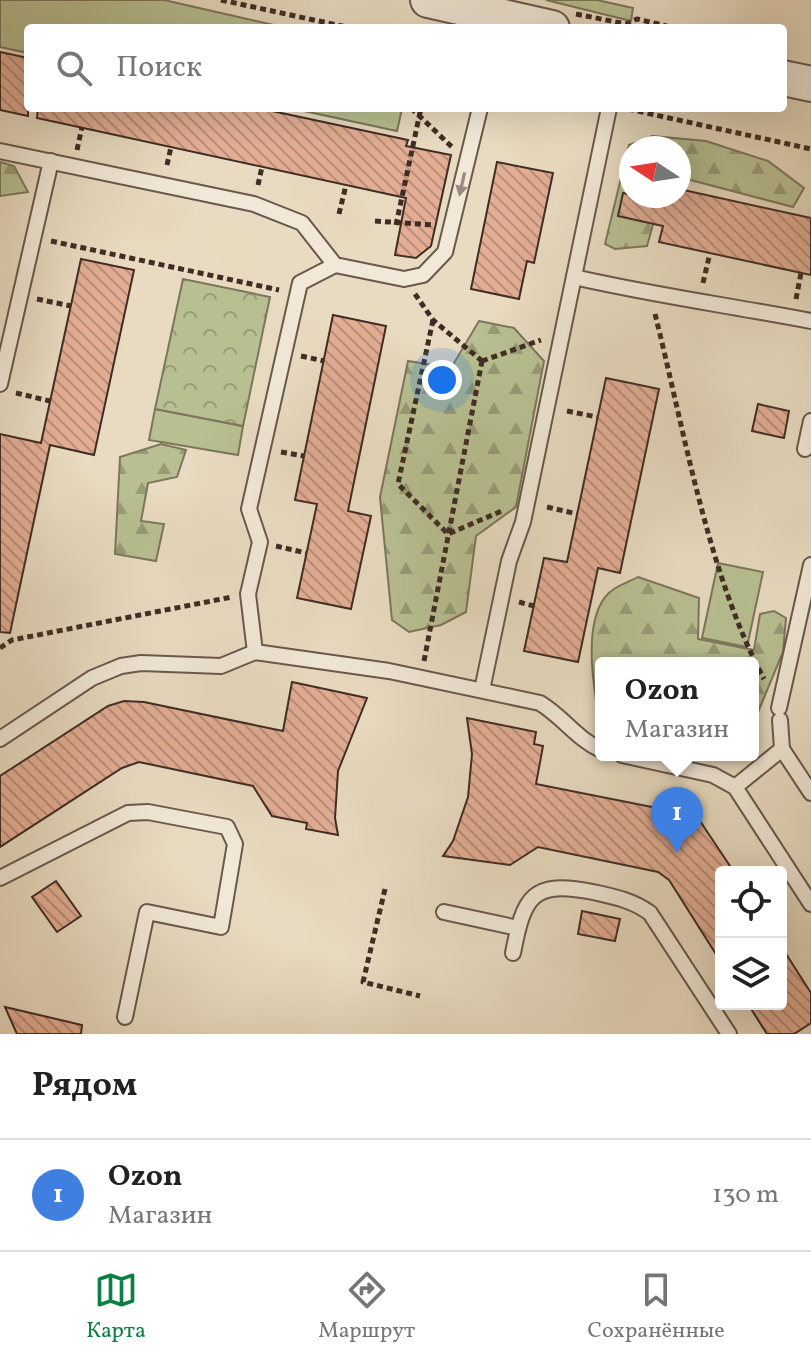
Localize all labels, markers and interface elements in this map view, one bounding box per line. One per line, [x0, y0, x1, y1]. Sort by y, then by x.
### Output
search box [24, 24, 787, 112]
icon: search [52, 46, 96, 90]
text: Поиск [116, 47, 202, 89]
north arrow [619, 136, 691, 208]
one-way arrow [455, 172, 468, 197]
your location [422, 360, 462, 400]
popup [595, 657, 759, 761]
text: Ozon [625, 670, 699, 712]
text: Магазин [625, 712, 729, 748]
pin: 1 [651, 787, 703, 853]
map controls [715, 866, 787, 1010]
button: locate [715, 866, 787, 938]
button: layers [715, 938, 787, 1010]
text: Рядом [32, 1063, 137, 1110]
text: Ozon [108, 1156, 182, 1198]
text: 1 [53, 1177, 63, 1213]
text: 130 m [712, 1177, 779, 1213]
text: Магазин [108, 1198, 212, 1234]
tab: Карта [86, 1268, 146, 1347]
tab: Маршрут [318, 1268, 415, 1347]
tab: Сохранённые [588, 1268, 725, 1347]

